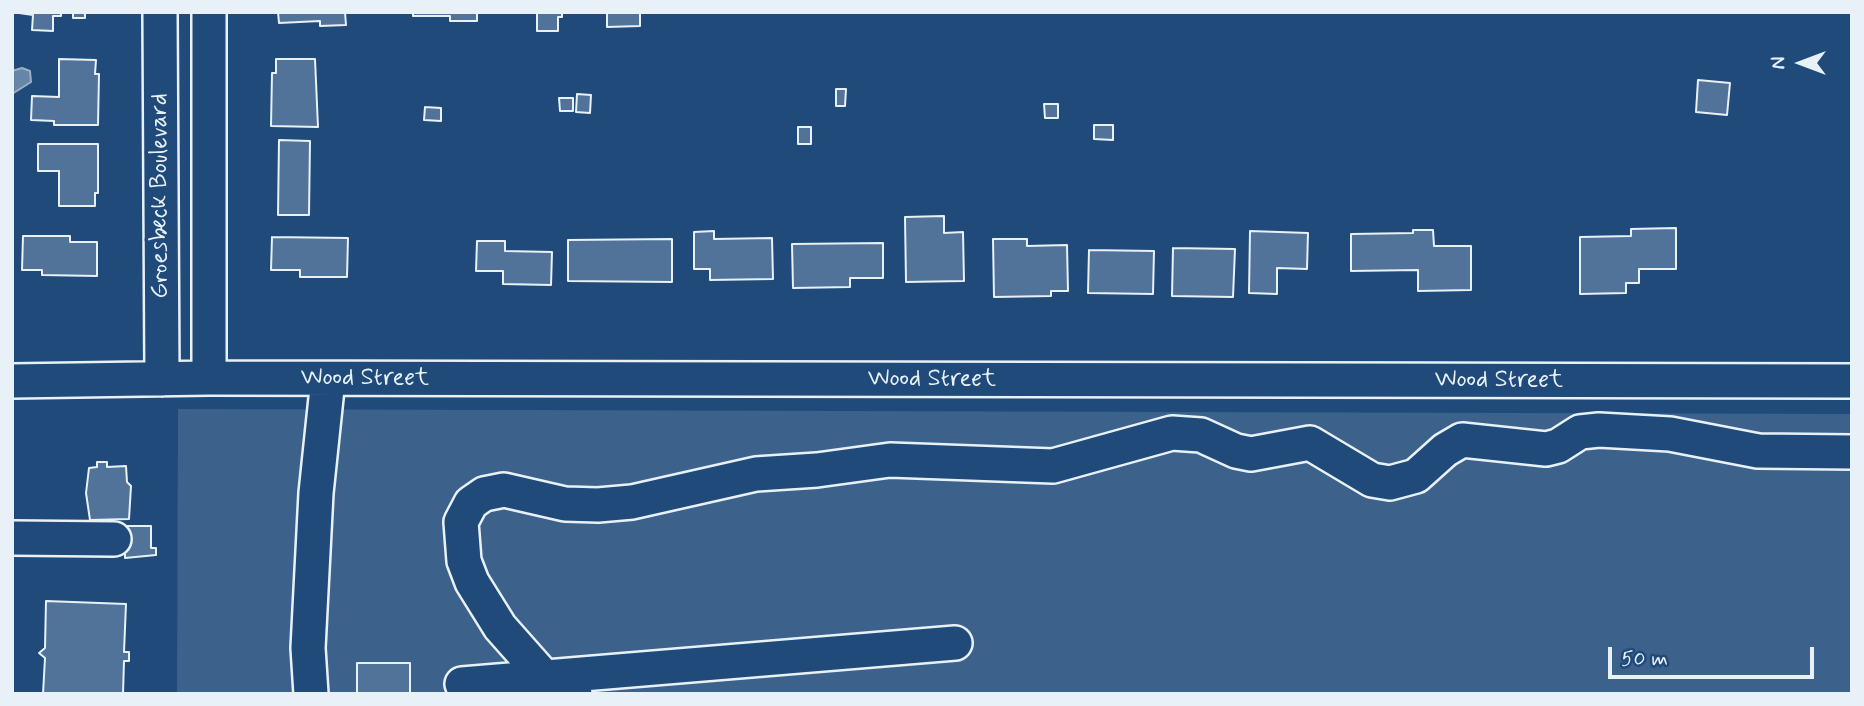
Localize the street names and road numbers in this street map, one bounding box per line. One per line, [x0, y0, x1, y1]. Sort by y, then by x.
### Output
street label: Groesbeck Boulevard [147, 93, 175, 299]
street label: Wood Street [301, 365, 429, 393]
street label: Wood Street [868, 366, 996, 394]
street label: Wood Street [1435, 367, 1563, 395]

